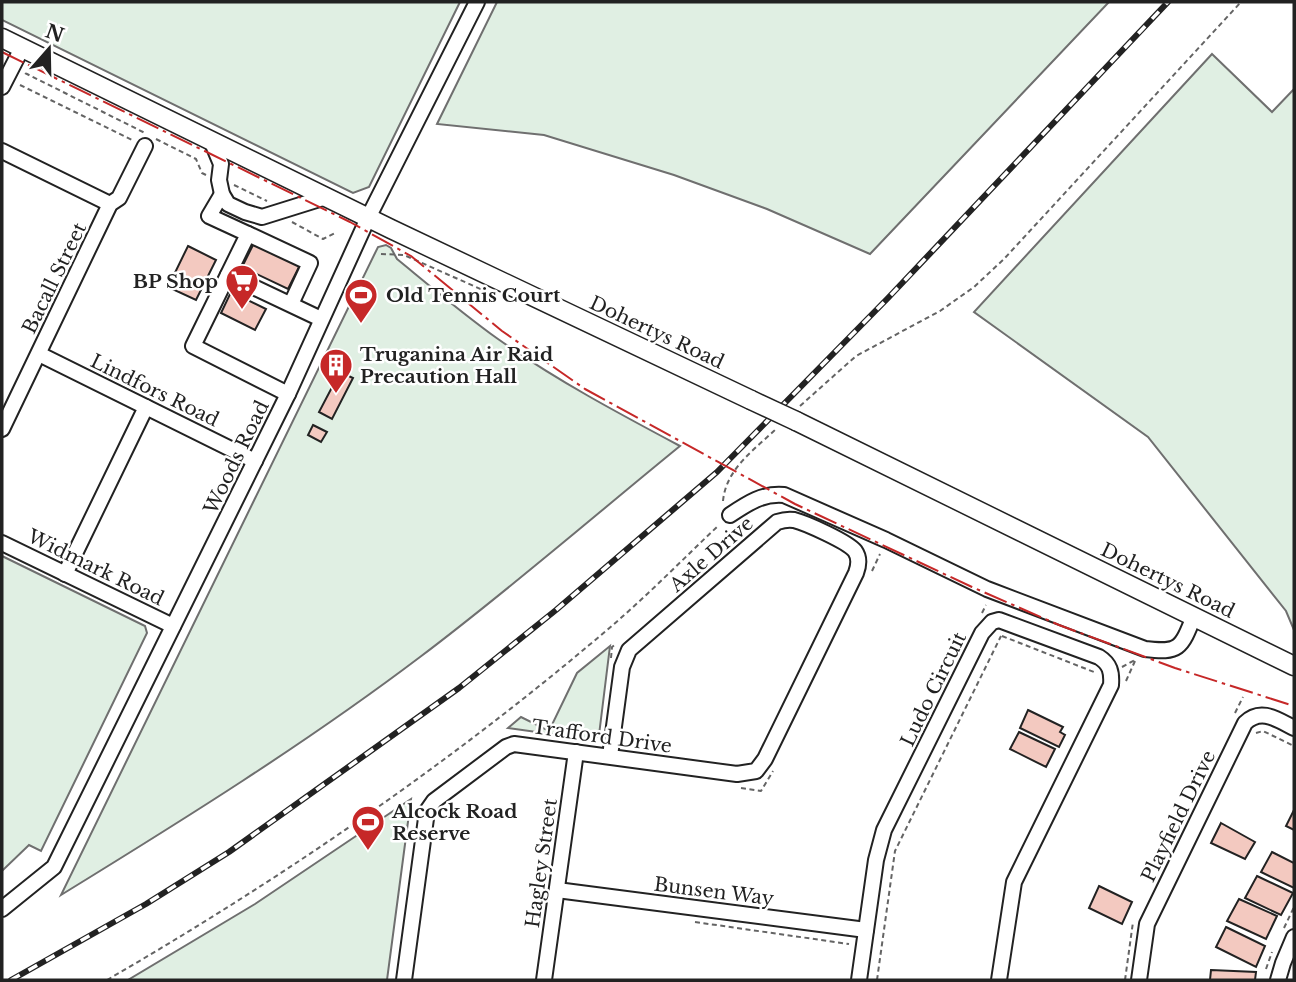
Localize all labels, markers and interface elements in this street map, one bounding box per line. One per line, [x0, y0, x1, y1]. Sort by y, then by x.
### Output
north arrow [14, 14, 84, 84]
text: N [42, 20, 67, 47]
street label: Bacall Street [18, 218, 92, 338]
supermarket icon: BP Shop [223, 262, 261, 311]
place label: BP Shop [133, 270, 218, 293]
sports icon: Old Tennis Court [342, 276, 380, 325]
place label: Old Tennis Court [386, 284, 561, 307]
street label: Dohertys Road [586, 291, 728, 374]
place label: Truganina Air Raid Precaution Hall [360, 343, 553, 388]
building icon: Truganina Air Raid Precaution Hall [317, 346, 355, 395]
street label: Lindfors Road [87, 349, 223, 432]
street label: Woods Road [199, 397, 274, 519]
street label: Axle Drive [664, 512, 758, 598]
street label: Widmark Road [23, 524, 168, 611]
street label: Dohertys Road [1097, 538, 1239, 623]
street label: Ludo Circuit [896, 628, 971, 750]
street label: Trafford Drive [531, 715, 673, 758]
street label: Playfield Drive [1137, 747, 1220, 886]
street label: Hagley Street [521, 796, 562, 929]
place label: Alcock Road Reserve [391, 800, 517, 845]
sports icon: Alcock Road Reserve [349, 803, 387, 852]
street label: Bunsen Way [653, 873, 775, 910]

